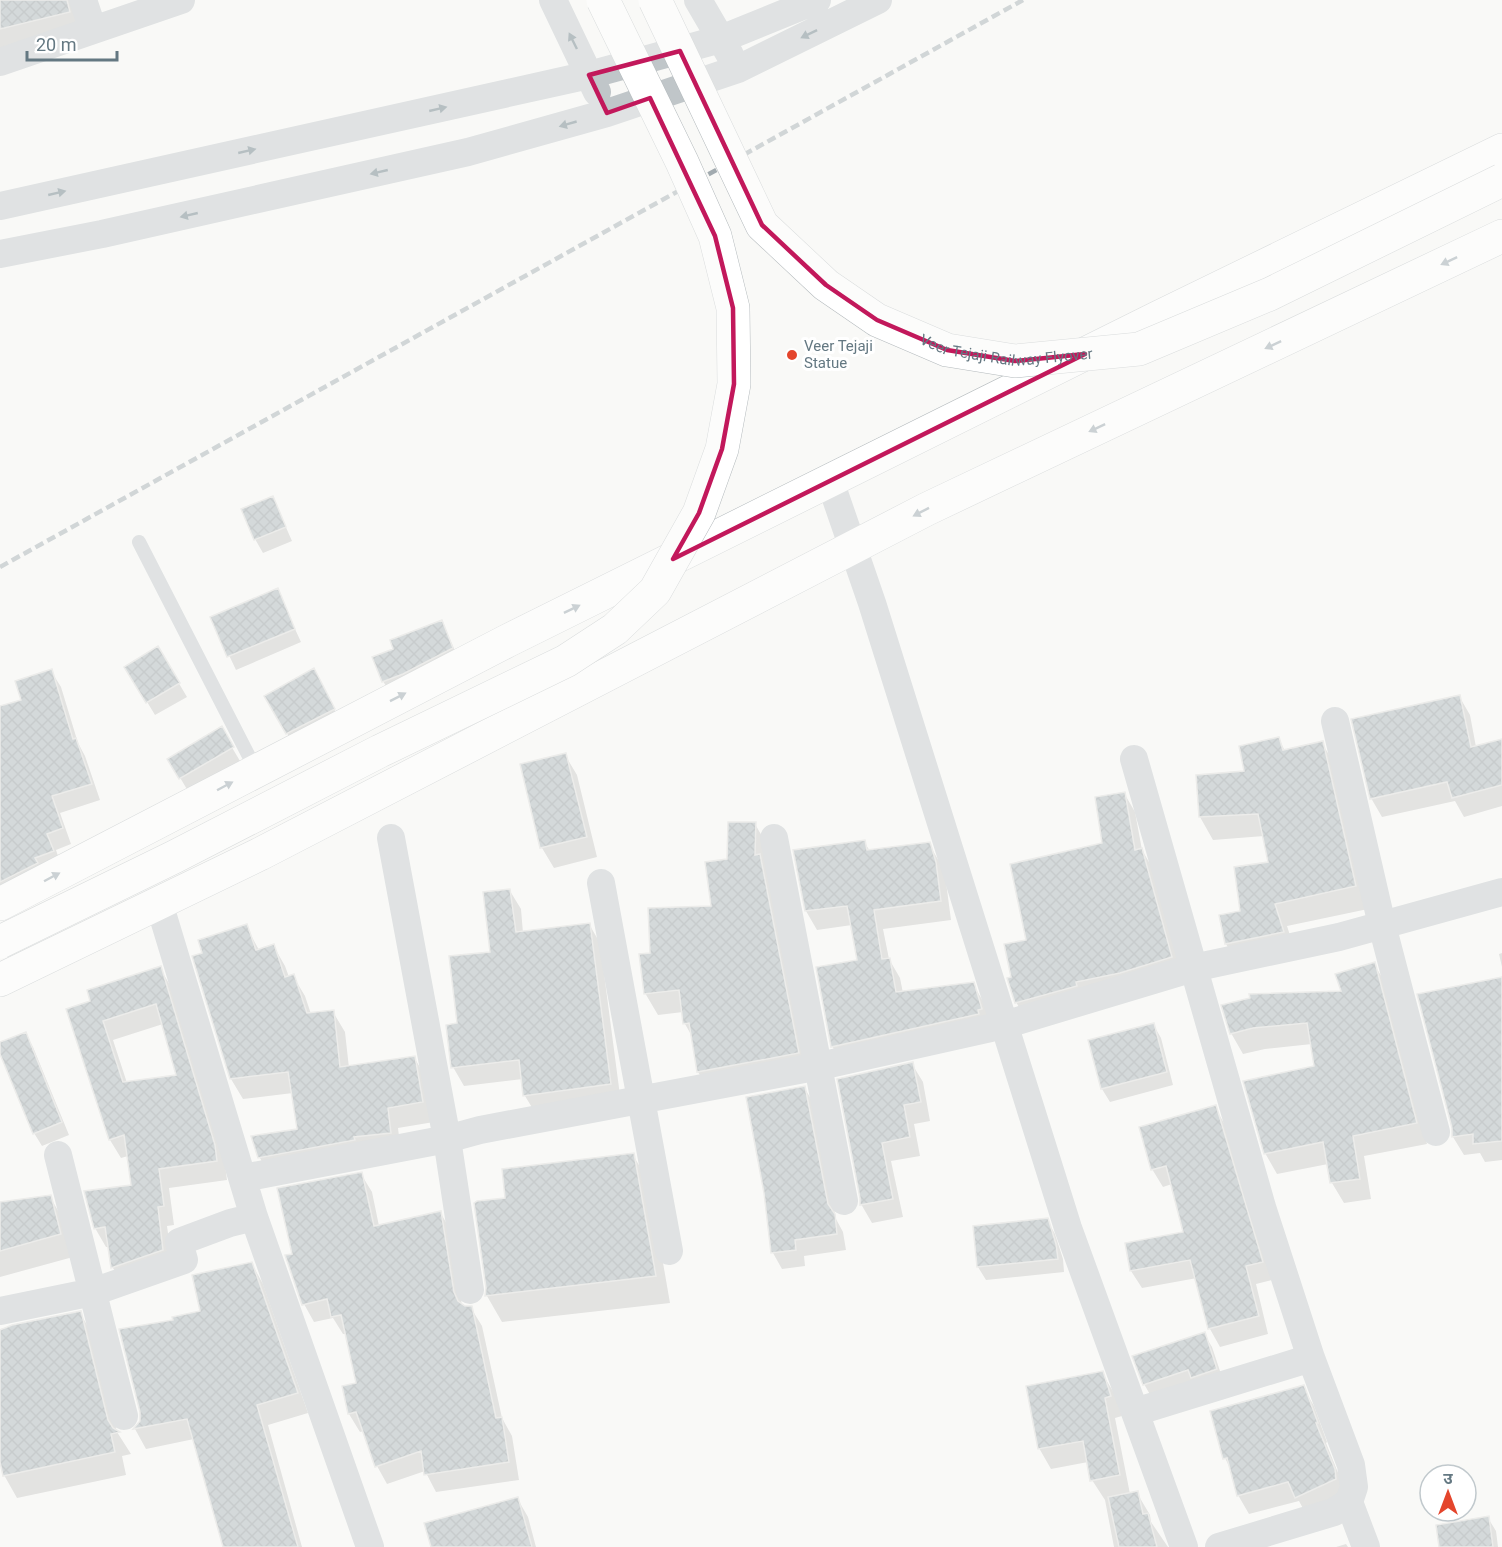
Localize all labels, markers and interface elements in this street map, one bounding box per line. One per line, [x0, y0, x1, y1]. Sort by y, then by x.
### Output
scale bar [27, 24, 117, 62]
one-way arrow [801, 29, 818, 38]
one-way arrow [568, 32, 577, 49]
text: 20 m [36, 34, 76, 55]
one-way arrow [429, 104, 448, 113]
one-way arrow [559, 120, 577, 129]
one-way arrow [238, 146, 257, 156]
one-way arrow [370, 168, 389, 177]
one-way arrow [48, 188, 66, 198]
one-way arrow [180, 210, 198, 220]
one-way arrow [1441, 257, 1458, 266]
street label: Veer Tejaji Railway Flyover [917, 331, 1093, 370]
place label: Veer Tejaji Statue [804, 337, 873, 372]
one-way arrow [1264, 340, 1281, 349]
marker: Veer Tejaji Statue [785, 348, 799, 362]
one-way arrow [1088, 424, 1105, 433]
one-way arrow [912, 508, 929, 517]
one-way arrow [564, 604, 581, 614]
one-way arrow [390, 692, 407, 702]
one-way arrow [216, 781, 233, 791]
one-way arrow [43, 872, 61, 882]
north arrow [1418, 1463, 1478, 1523]
text: उ [1443, 1469, 1453, 1488]

